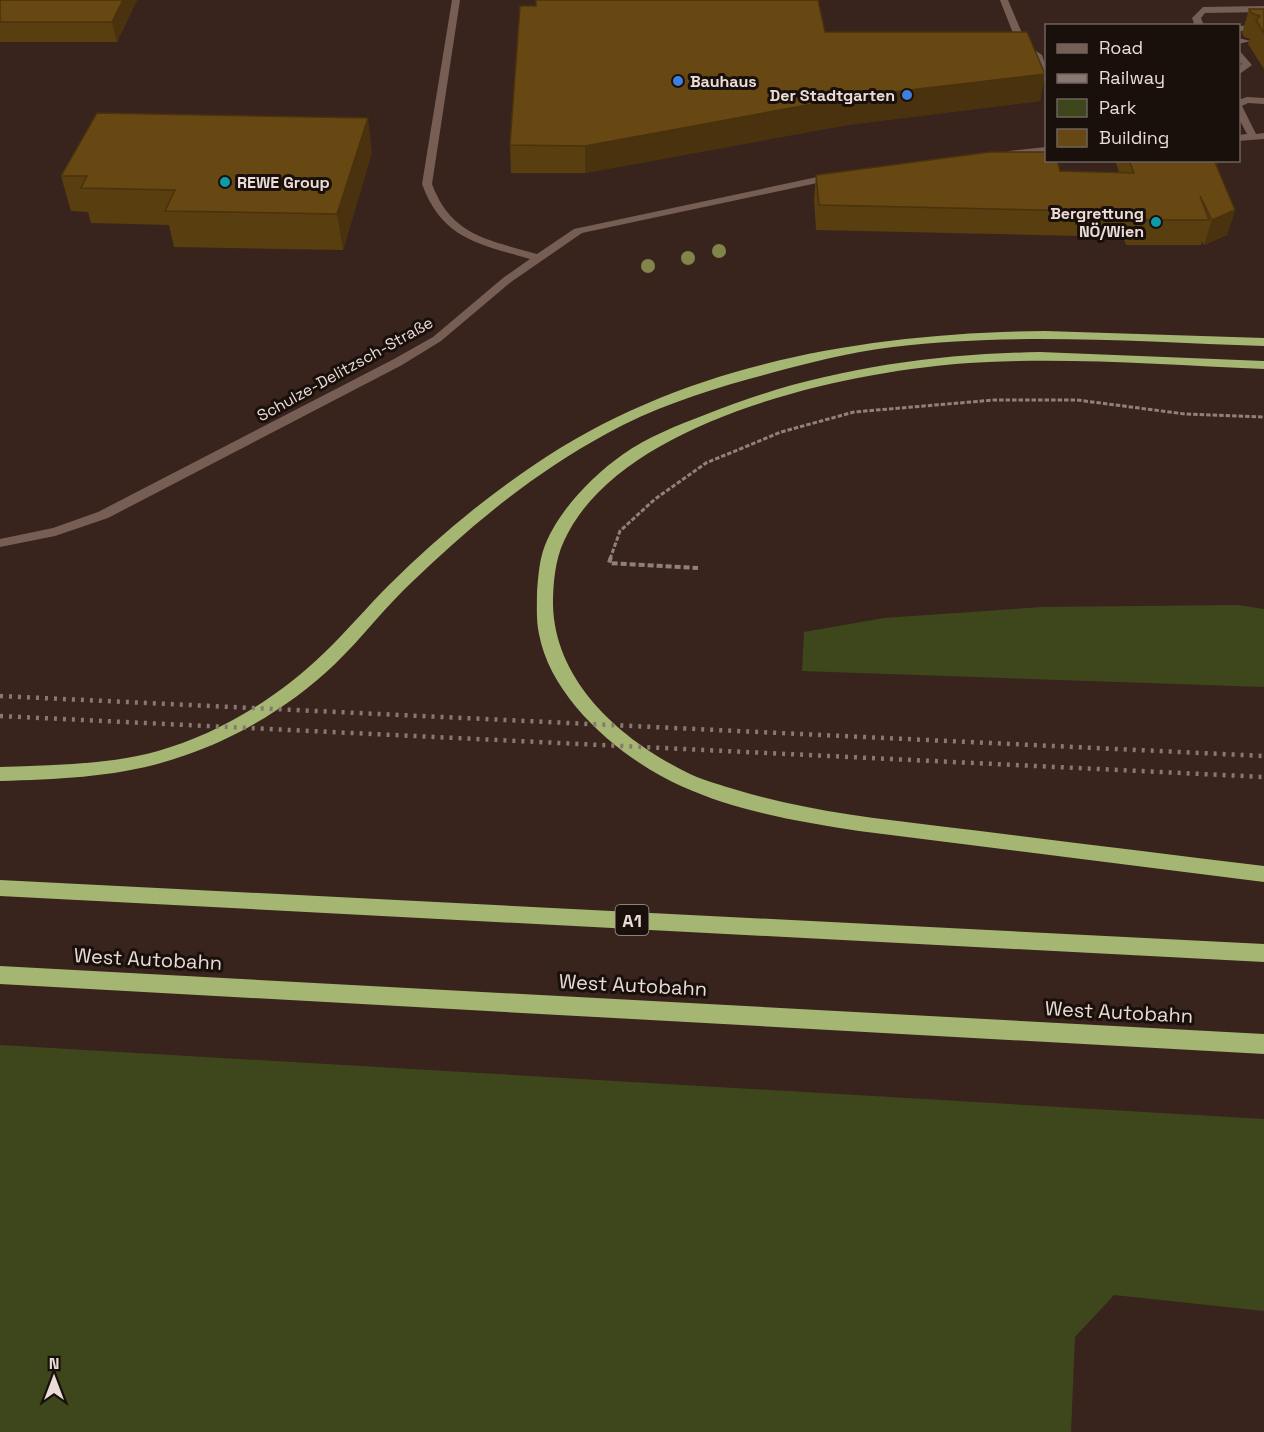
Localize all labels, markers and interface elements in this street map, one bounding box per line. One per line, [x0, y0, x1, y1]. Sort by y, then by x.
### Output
legend [1045, 24, 1240, 162]
text: Road [1099, 36, 1143, 59]
text: Railway [1099, 66, 1165, 89]
place label: Bauhaus [690, 71, 757, 92]
marker: Bauhaus [671, 74, 685, 88]
place label: Der Stadtgarten [770, 85, 895, 106]
marker: Der Stadtgarten [900, 88, 914, 102]
text: Park [1099, 96, 1137, 119]
text: Building [1099, 126, 1169, 149]
place label: REWE Group [237, 172, 330, 193]
marker: REWE Group [218, 175, 232, 189]
place label: Bergrettung NÖ/Wien [1050, 203, 1144, 242]
marker: Bergrettung NÖ/Wien [1149, 215, 1163, 229]
street label: Schulze-Delitzsch-Straße [253, 312, 437, 426]
road number: A1 [616, 905, 648, 935]
street label: West Autobahn [73, 942, 223, 976]
street label: West Autobahn [558, 968, 708, 1002]
street label: West Autobahn [1044, 995, 1194, 1029]
north arrow [24, 1348, 84, 1408]
text: N [49, 1353, 59, 1374]

